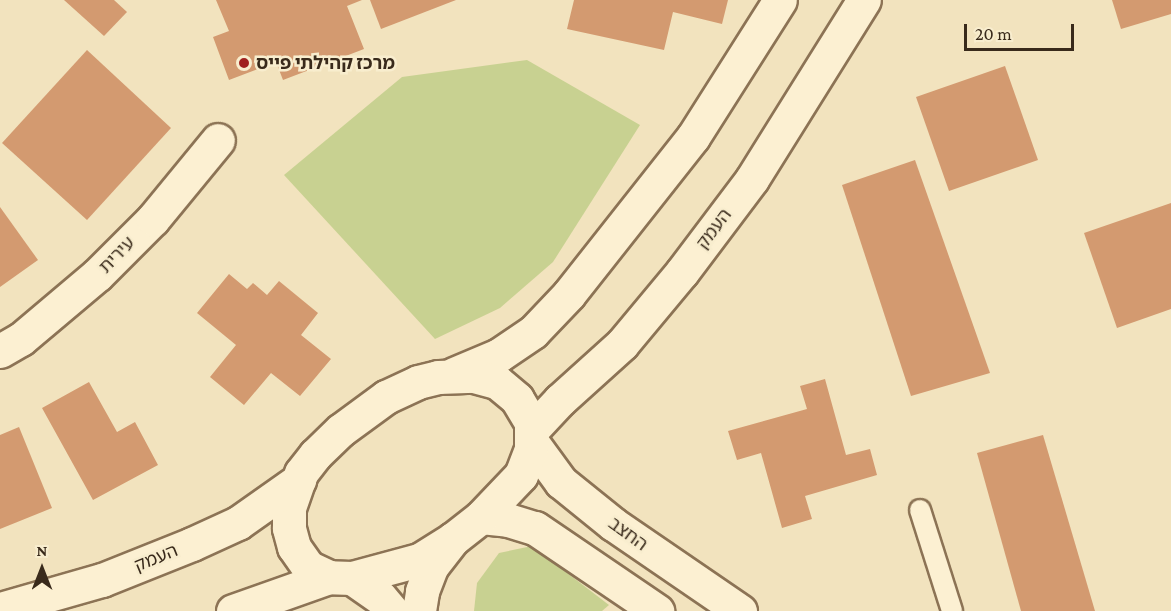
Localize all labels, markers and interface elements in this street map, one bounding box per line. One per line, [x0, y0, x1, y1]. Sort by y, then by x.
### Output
scale bar [967, 12, 1076, 50]
text: 20 m [975, 24, 1012, 44]
place label: מרכז קהילתי פייס [256, 52, 395, 74]
marker: מרכז קהילתי פייס [237, 56, 251, 70]
street label: העמק [692, 204, 736, 254]
street label: עירית [95, 232, 139, 278]
street label: החצב [604, 513, 652, 555]
north arrow [12, 539, 72, 599]
street label: העמק [131, 540, 181, 576]
text: N [37, 542, 47, 559]

